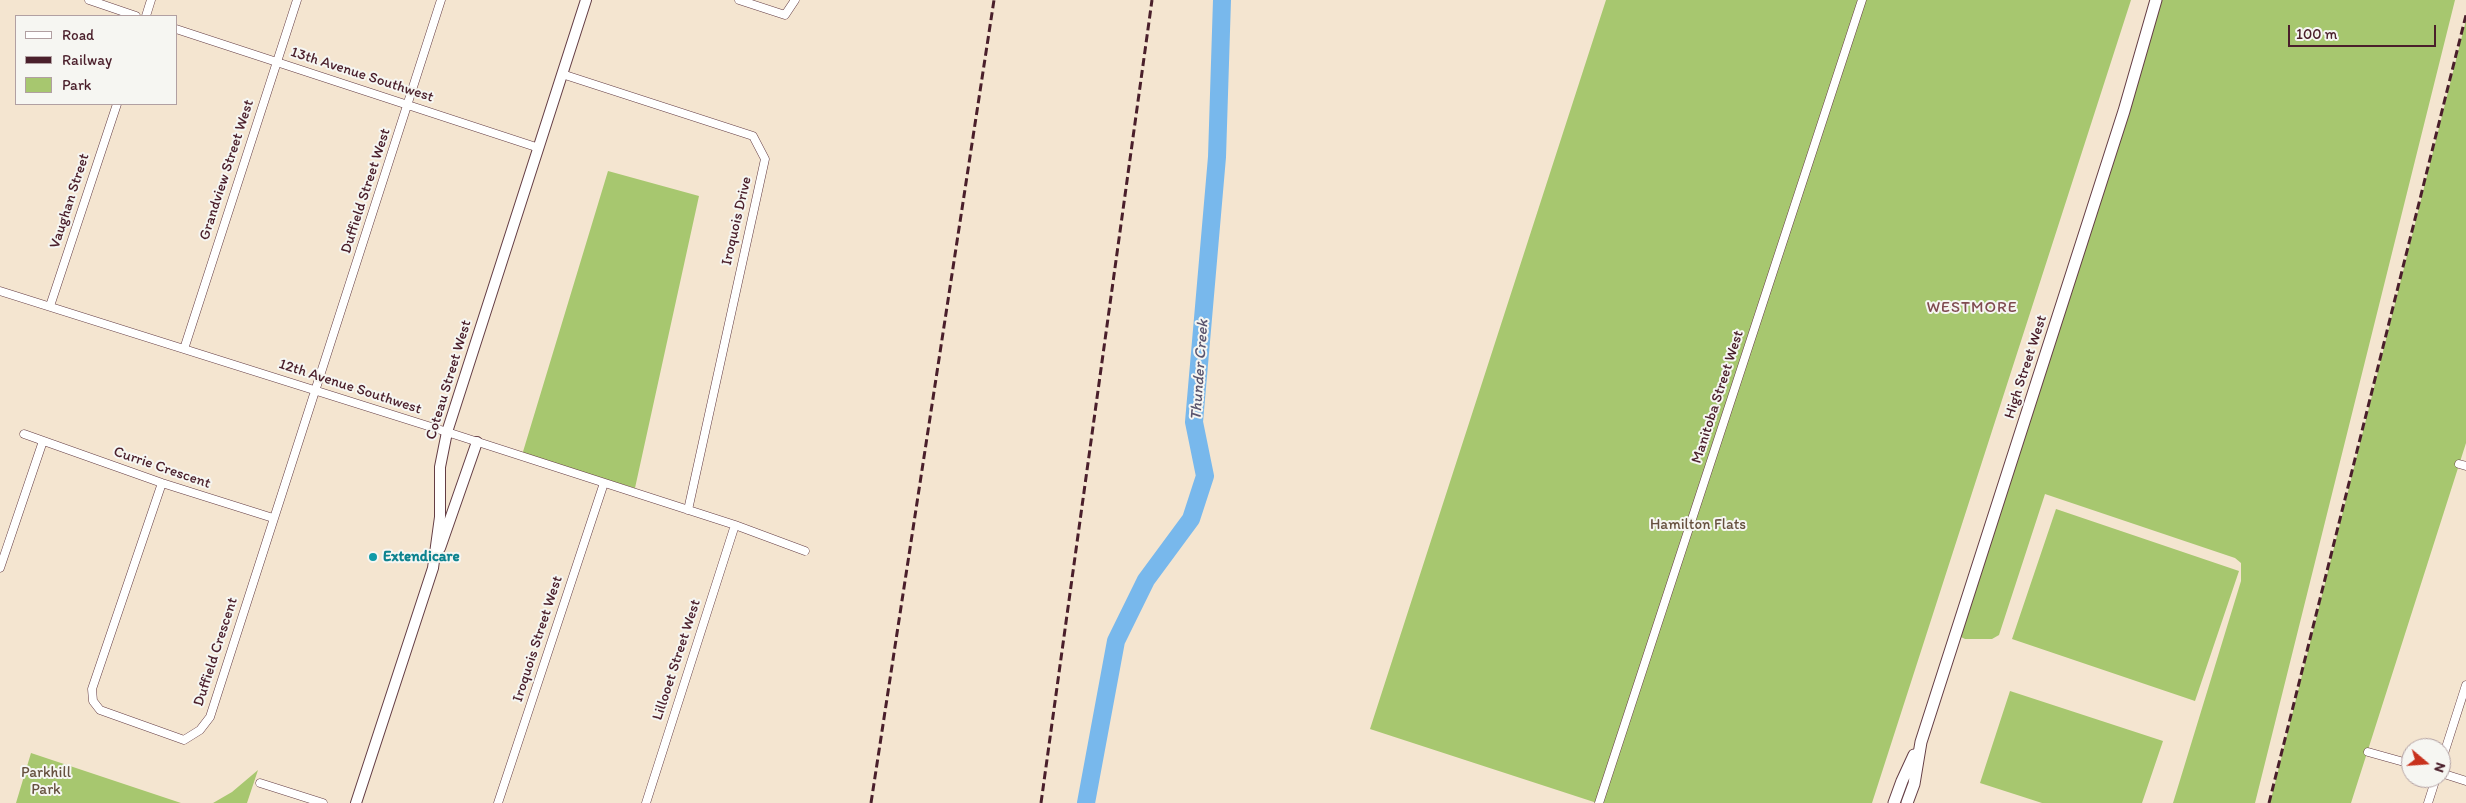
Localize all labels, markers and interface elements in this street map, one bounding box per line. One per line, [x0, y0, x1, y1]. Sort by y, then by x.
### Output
legend [15, 15, 178, 105]
scale bar [2291, 15, 2438, 47]
text: 100 m [2296, 25, 2337, 43]
text: Road [62, 26, 94, 44]
street label: 13th Avenue Southwest [288, 43, 436, 107]
text: Railway [62, 51, 112, 69]
text: Park [62, 76, 92, 94]
street label: Grandview Street West [196, 97, 258, 243]
street label: Duffield Street West [337, 126, 395, 256]
street label: Vaughan Street [46, 151, 94, 251]
street label: Iroquois Drive [718, 175, 756, 267]
district label: WESTMORE [1925, 298, 2019, 318]
street label: High Street West [2001, 313, 2051, 421]
street label: Coteau Street West [422, 318, 476, 442]
water label: Thunder Creek [1187, 319, 1213, 421]
street label: Manitoba Street West [1688, 328, 1748, 466]
street label: 12th Avenue Southwest [276, 355, 424, 419]
street label: Currie Crescent [111, 443, 213, 493]
park label: Hamilton Flats [1650, 516, 1746, 534]
place label: Extendicare [383, 548, 460, 566]
marker: Extendicare [367, 551, 379, 563]
street label: Iroquois Street West [509, 574, 567, 704]
street label: Duffield Crescent [190, 595, 242, 709]
street label: Lillooet Street West [649, 597, 705, 723]
north arrow [2401, 738, 2451, 788]
text: N [2430, 760, 2449, 775]
park label: Parkhill Park [21, 764, 71, 799]

